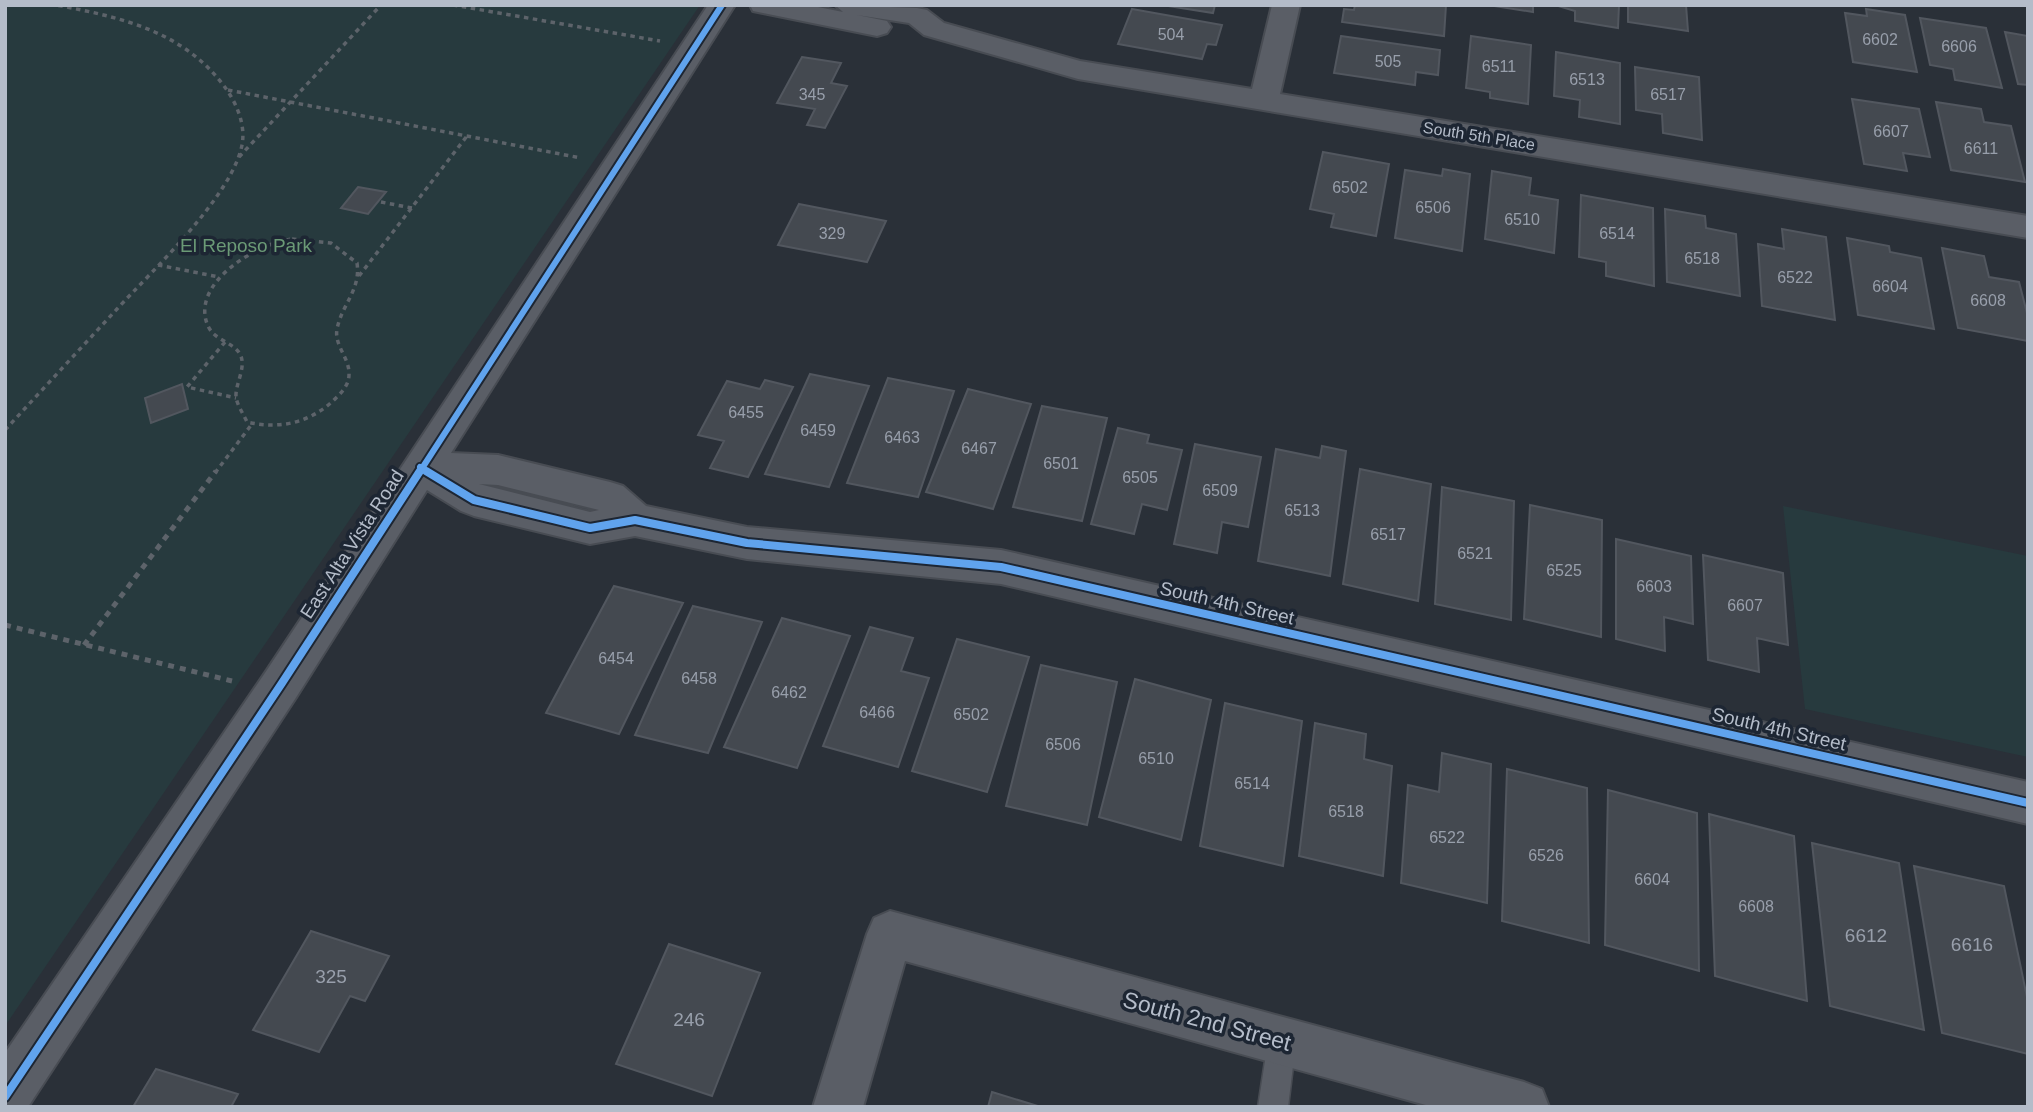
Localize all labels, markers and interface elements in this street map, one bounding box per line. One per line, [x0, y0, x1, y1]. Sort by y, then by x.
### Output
house number: 504 [1158, 26, 1184, 43]
house number: 6602 [1862, 31, 1898, 48]
house number: 6606 [1941, 38, 1977, 55]
house number: 505 [1375, 53, 1401, 70]
house number: 6511 [1482, 58, 1516, 75]
house number: 6513 [1569, 71, 1605, 88]
house number: 345 [799, 86, 825, 103]
house number: 6517 [1650, 86, 1686, 103]
street label: South 5th Place [1422, 119, 1536, 153]
house number: 6607 [1873, 123, 1909, 140]
house number: 6611 [1964, 140, 1998, 157]
house number: 6502 [1332, 179, 1368, 196]
house number: 6506 [1415, 199, 1451, 216]
house number: 6510 [1504, 211, 1540, 228]
house number: 329 [819, 225, 845, 242]
house number: 6514 [1599, 225, 1635, 242]
park label: El Reposo Park [180, 235, 312, 256]
house number: 6518 [1684, 250, 1720, 267]
house number: 6522 [1777, 269, 1813, 286]
house number: 6604 [1872, 278, 1908, 295]
house number: 6608 [1970, 292, 2006, 309]
house number: 6455 [728, 404, 764, 421]
house number: 6459 [800, 422, 836, 439]
house number: 6463 [884, 429, 920, 446]
house number: 6467 [961, 440, 997, 457]
house number: 6501 [1043, 455, 1079, 472]
street label: East Alta Vista Road [296, 466, 408, 622]
house number: 6505 [1122, 469, 1158, 486]
house number: 6509 [1202, 482, 1238, 499]
house number: 6513 [1284, 502, 1320, 519]
house number: 6517 [1370, 526, 1406, 543]
house number: 6521 [1457, 545, 1493, 562]
house number: 6525 [1546, 562, 1582, 579]
street label: South 4th Street [1158, 577, 1297, 629]
house number: 6603 [1636, 578, 1672, 595]
house number: 6607 [1727, 597, 1763, 614]
house number: 6454 [598, 650, 634, 667]
house number: 6458 [681, 670, 717, 687]
house number: 6462 [771, 684, 807, 701]
street label: South 4th Street [1710, 703, 1849, 755]
house number: 6466 [859, 704, 895, 721]
house number: 6502 [953, 706, 989, 723]
house number: 6506 [1045, 736, 1081, 753]
house number: 6510 [1138, 750, 1174, 767]
house number: 6514 [1234, 775, 1270, 792]
house number: 6518 [1328, 803, 1364, 820]
house number: 6522 [1429, 829, 1465, 846]
house number: 6526 [1528, 847, 1564, 864]
house number: 6604 [1634, 871, 1670, 888]
house number: 6608 [1738, 898, 1774, 915]
house number: 6612 [1845, 925, 1887, 946]
house number: 6616 [1951, 934, 1993, 955]
house number: 325 [315, 966, 347, 987]
street label: South 2nd Street [1120, 986, 1294, 1056]
house number: 246 [673, 1009, 705, 1030]

